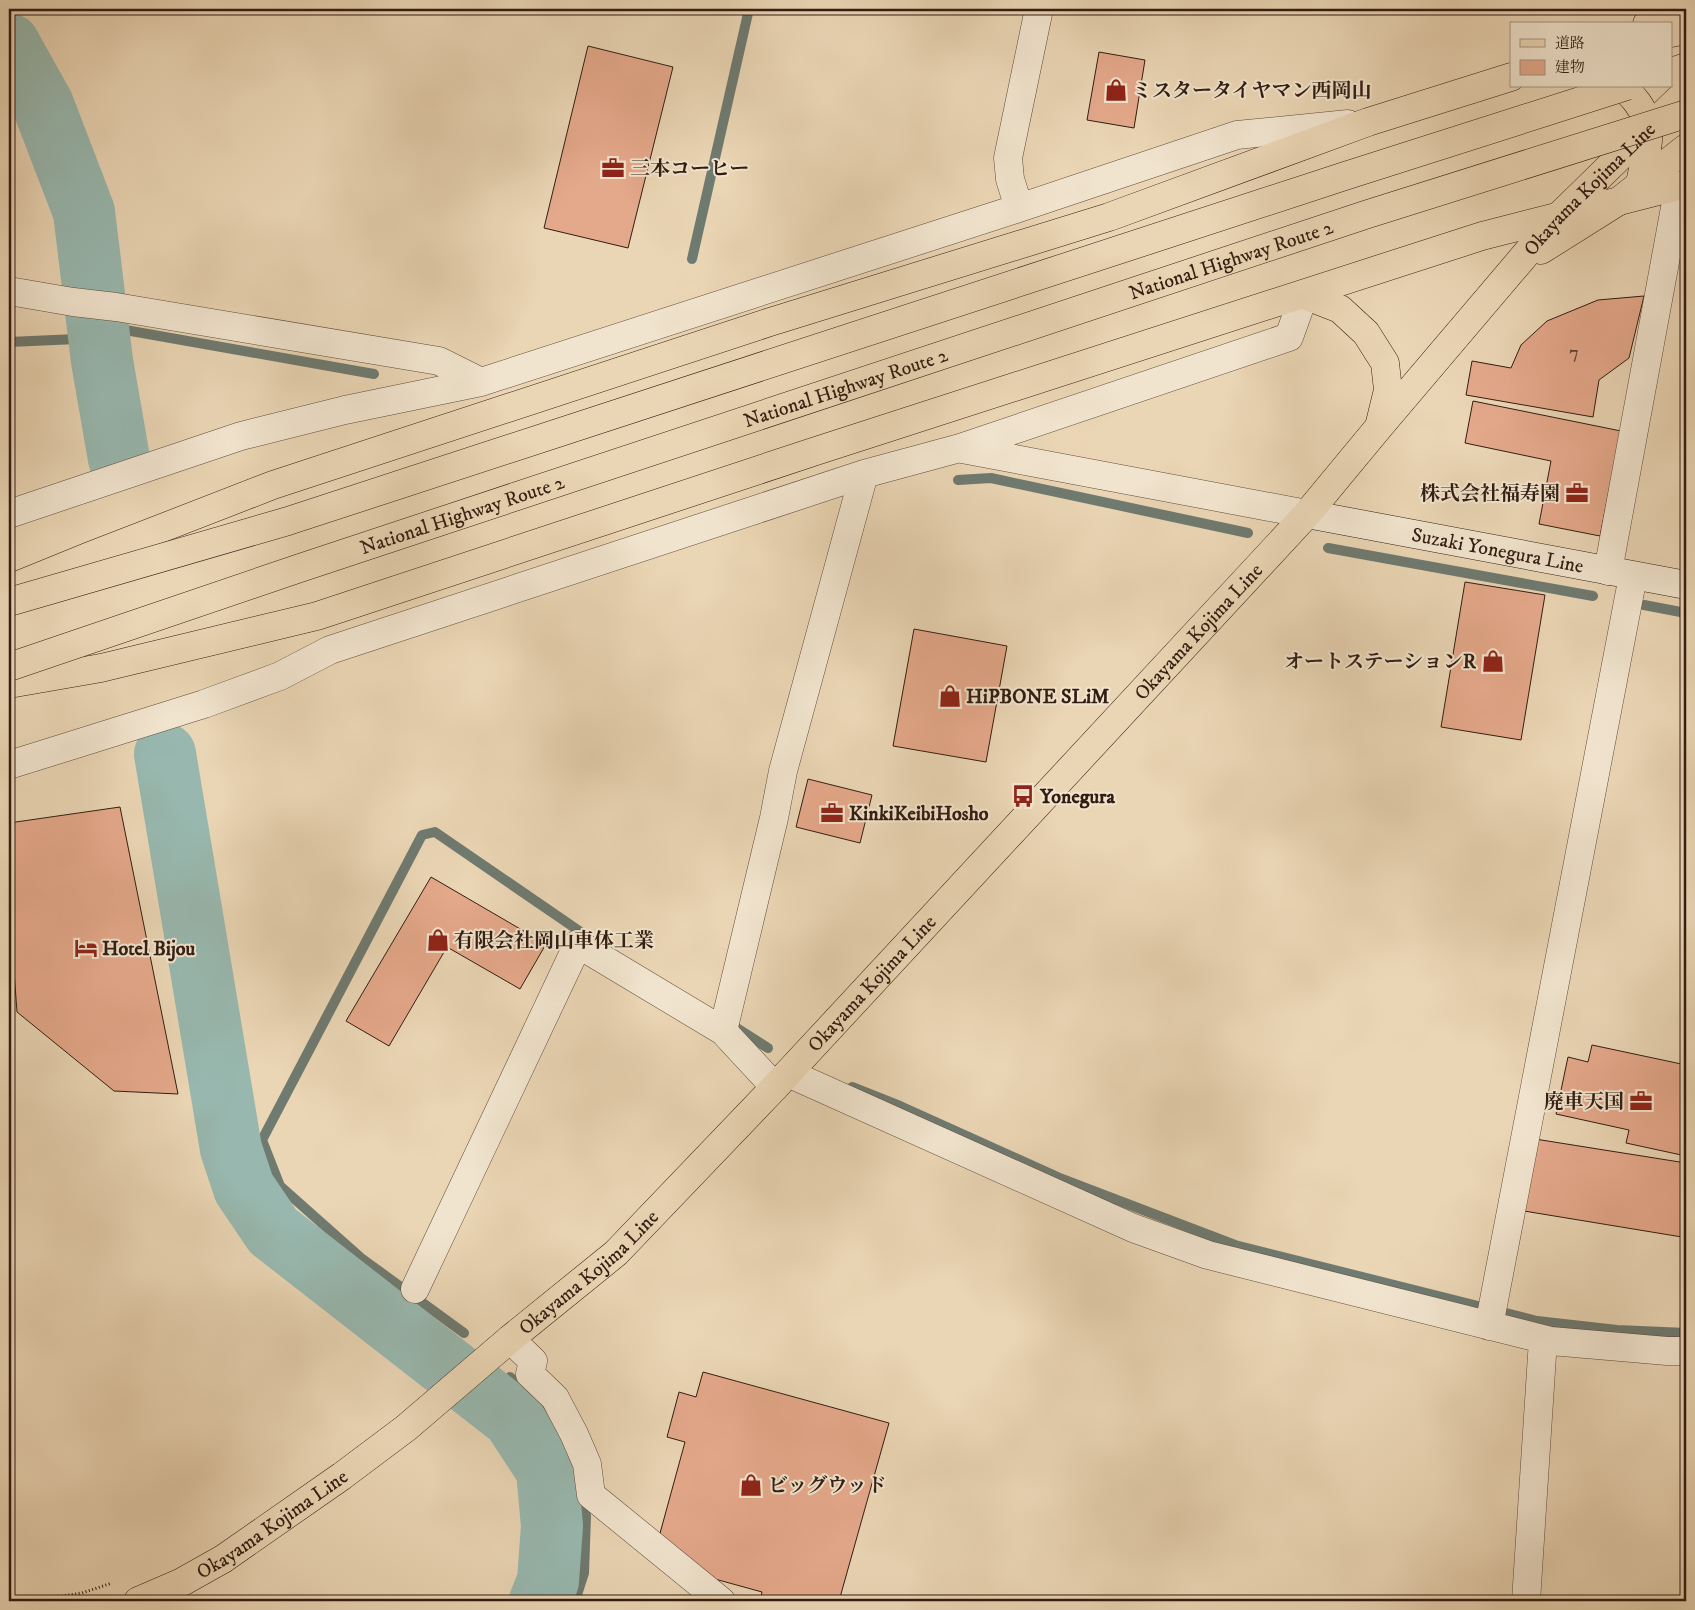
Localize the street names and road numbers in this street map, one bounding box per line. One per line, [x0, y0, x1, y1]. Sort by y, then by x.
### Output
street label: Okayama Kojima Line [1519, 118, 1661, 262]
street label: National Highway Route 2 [1126, 215, 1337, 306]
street label: National Highway Route 2 [741, 343, 951, 434]
street label: National Highway Route 2 [357, 470, 568, 561]
street label: Suzaki Yonegura Line [1409, 523, 1585, 580]
street label: Okayama Kojima Line [1129, 559, 1269, 706]
street label: Okayama Kojima Line [803, 911, 942, 1058]
street label: Okayama Kojima Line [514, 1205, 664, 1341]
street label: Okayama Kojima Line [192, 1465, 353, 1585]

